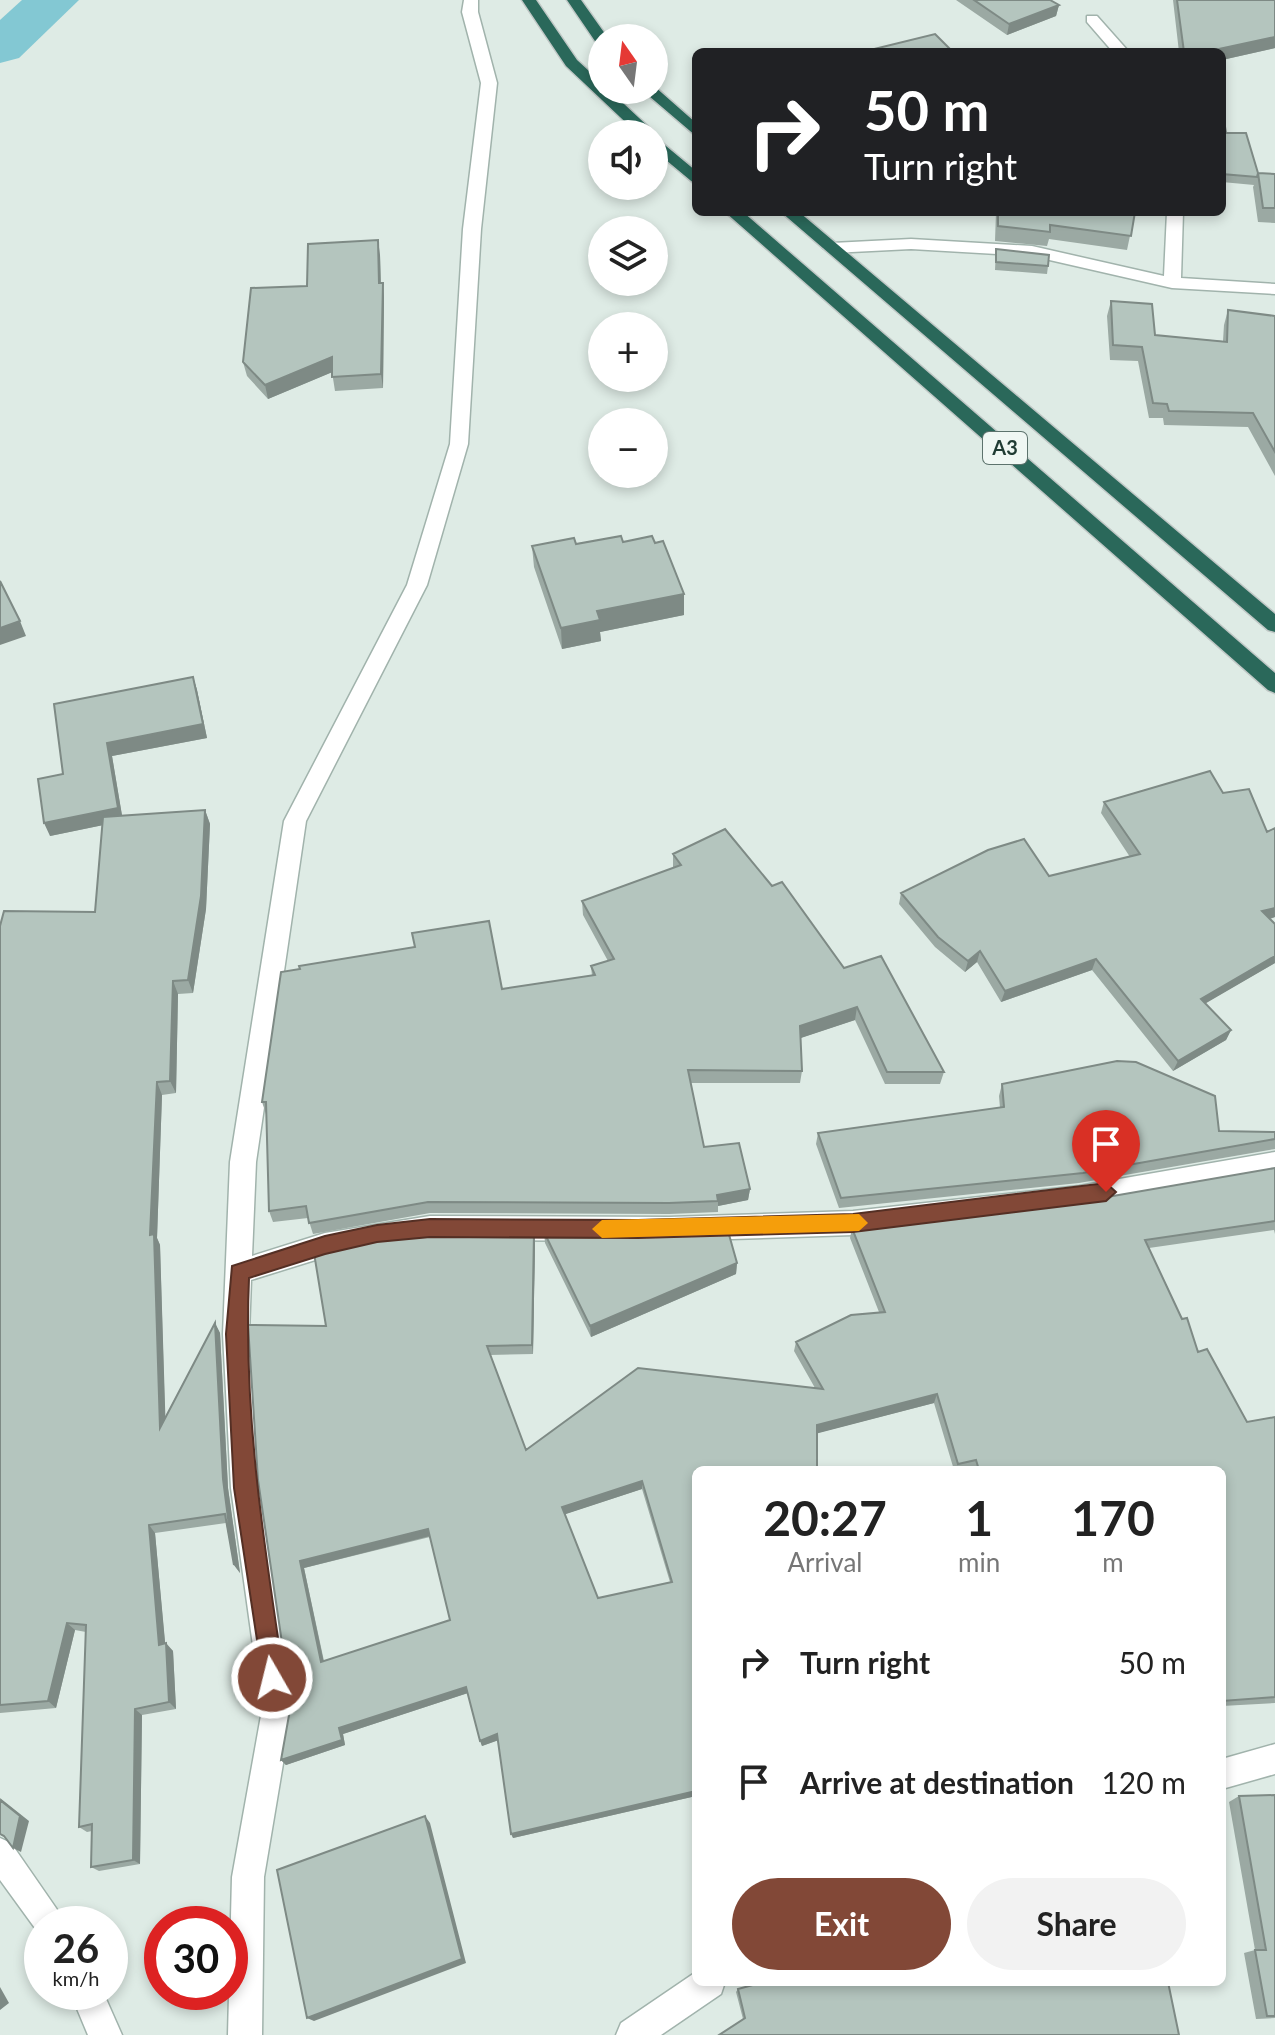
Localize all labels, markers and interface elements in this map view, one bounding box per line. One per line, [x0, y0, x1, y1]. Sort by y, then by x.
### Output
north arrow [588, 24, 668, 104]
map controls [588, 24, 668, 488]
text: 50 m [864, 76, 989, 143]
icon: right [732, 80, 836, 184]
button: sound [588, 120, 668, 200]
text: Turn right [864, 144, 1017, 188]
button: layers [588, 216, 668, 296]
button: + [588, 312, 668, 392]
button: − [588, 408, 668, 488]
road number: A3 [983, 432, 1027, 464]
pin [1072, 1110, 1140, 1192]
icon: arrive [1084, 1122, 1128, 1166]
text: 20:27 [763, 1489, 887, 1546]
text: 1 [965, 1489, 993, 1546]
text: 170 [1071, 1489, 1155, 1546]
text: Arrival [788, 1546, 862, 1578]
text: min [958, 1546, 1000, 1578]
text: m [1102, 1546, 1124, 1578]
position arrow [230, 1636, 314, 1720]
icon: right [732, 1640, 776, 1684]
text: Turn right [800, 1644, 930, 1680]
text: 50 m [1119, 1644, 1186, 1680]
icon: arrive [732, 1760, 776, 1804]
text: Arrive at destination [800, 1764, 1074, 1800]
text: 120 m [1101, 1764, 1186, 1800]
button: Exit [732, 1878, 951, 1970]
button: Share [967, 1878, 1186, 1970]
speed limit sign: 30 [144, 1906, 248, 2010]
text: 26 [53, 1924, 99, 1972]
text: km/h [53, 1966, 99, 1990]

